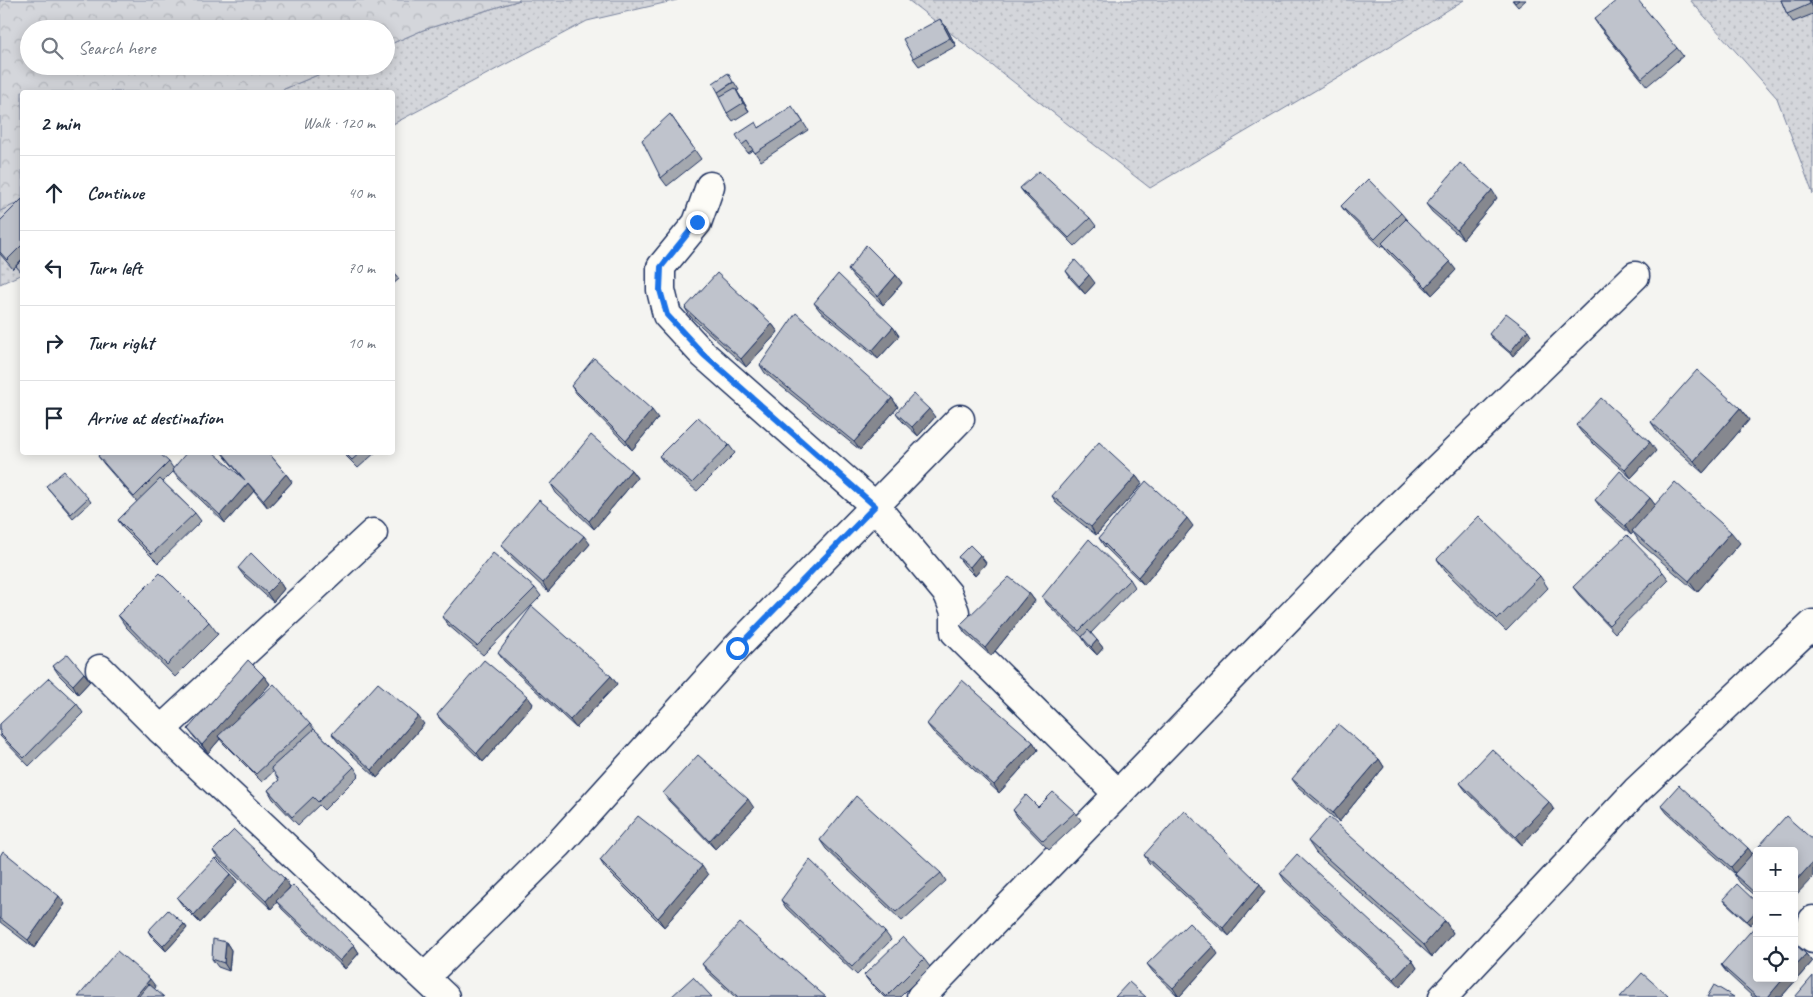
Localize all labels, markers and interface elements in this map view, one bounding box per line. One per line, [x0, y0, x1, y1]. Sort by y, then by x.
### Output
search box [20, 20, 395, 75]
icon: search [38, 34, 66, 62]
text: Search here [78, 36, 155, 60]
text: 2 min [40, 110, 80, 136]
text: Walk · 120 m [303, 113, 375, 133]
icon: ahead [40, 179, 68, 207]
text: Continue [87, 181, 144, 205]
text: 40 m [348, 183, 375, 203]
route end [686, 211, 709, 234]
icon: left [40, 254, 68, 282]
text: Turn left [87, 256, 142, 280]
text: 70 m [348, 258, 375, 278]
icon: right [40, 329, 68, 357]
text: Turn right [87, 331, 154, 355]
text: 10 m [348, 333, 375, 353]
icon: arrive [40, 404, 68, 432]
text: Arrive at destination [87, 406, 223, 430]
route start [726, 637, 749, 660]
map controls [1753, 847, 1798, 982]
button: + [1753, 847, 1798, 892]
button: − [1753, 892, 1798, 937]
button: locate [1753, 937, 1798, 982]

